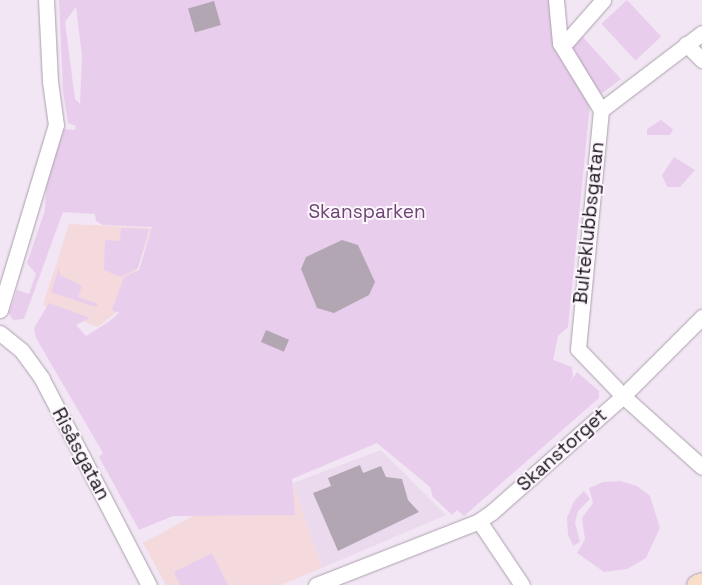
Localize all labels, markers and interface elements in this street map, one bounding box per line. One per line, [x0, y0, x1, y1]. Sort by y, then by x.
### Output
street label: Bulteklubbsgatan [569, 141, 609, 305]
park label: Skansparken [308, 201, 426, 223]
street label: Risåsgatan [47, 404, 115, 504]
street label: Skanstorget [512, 404, 612, 496]

